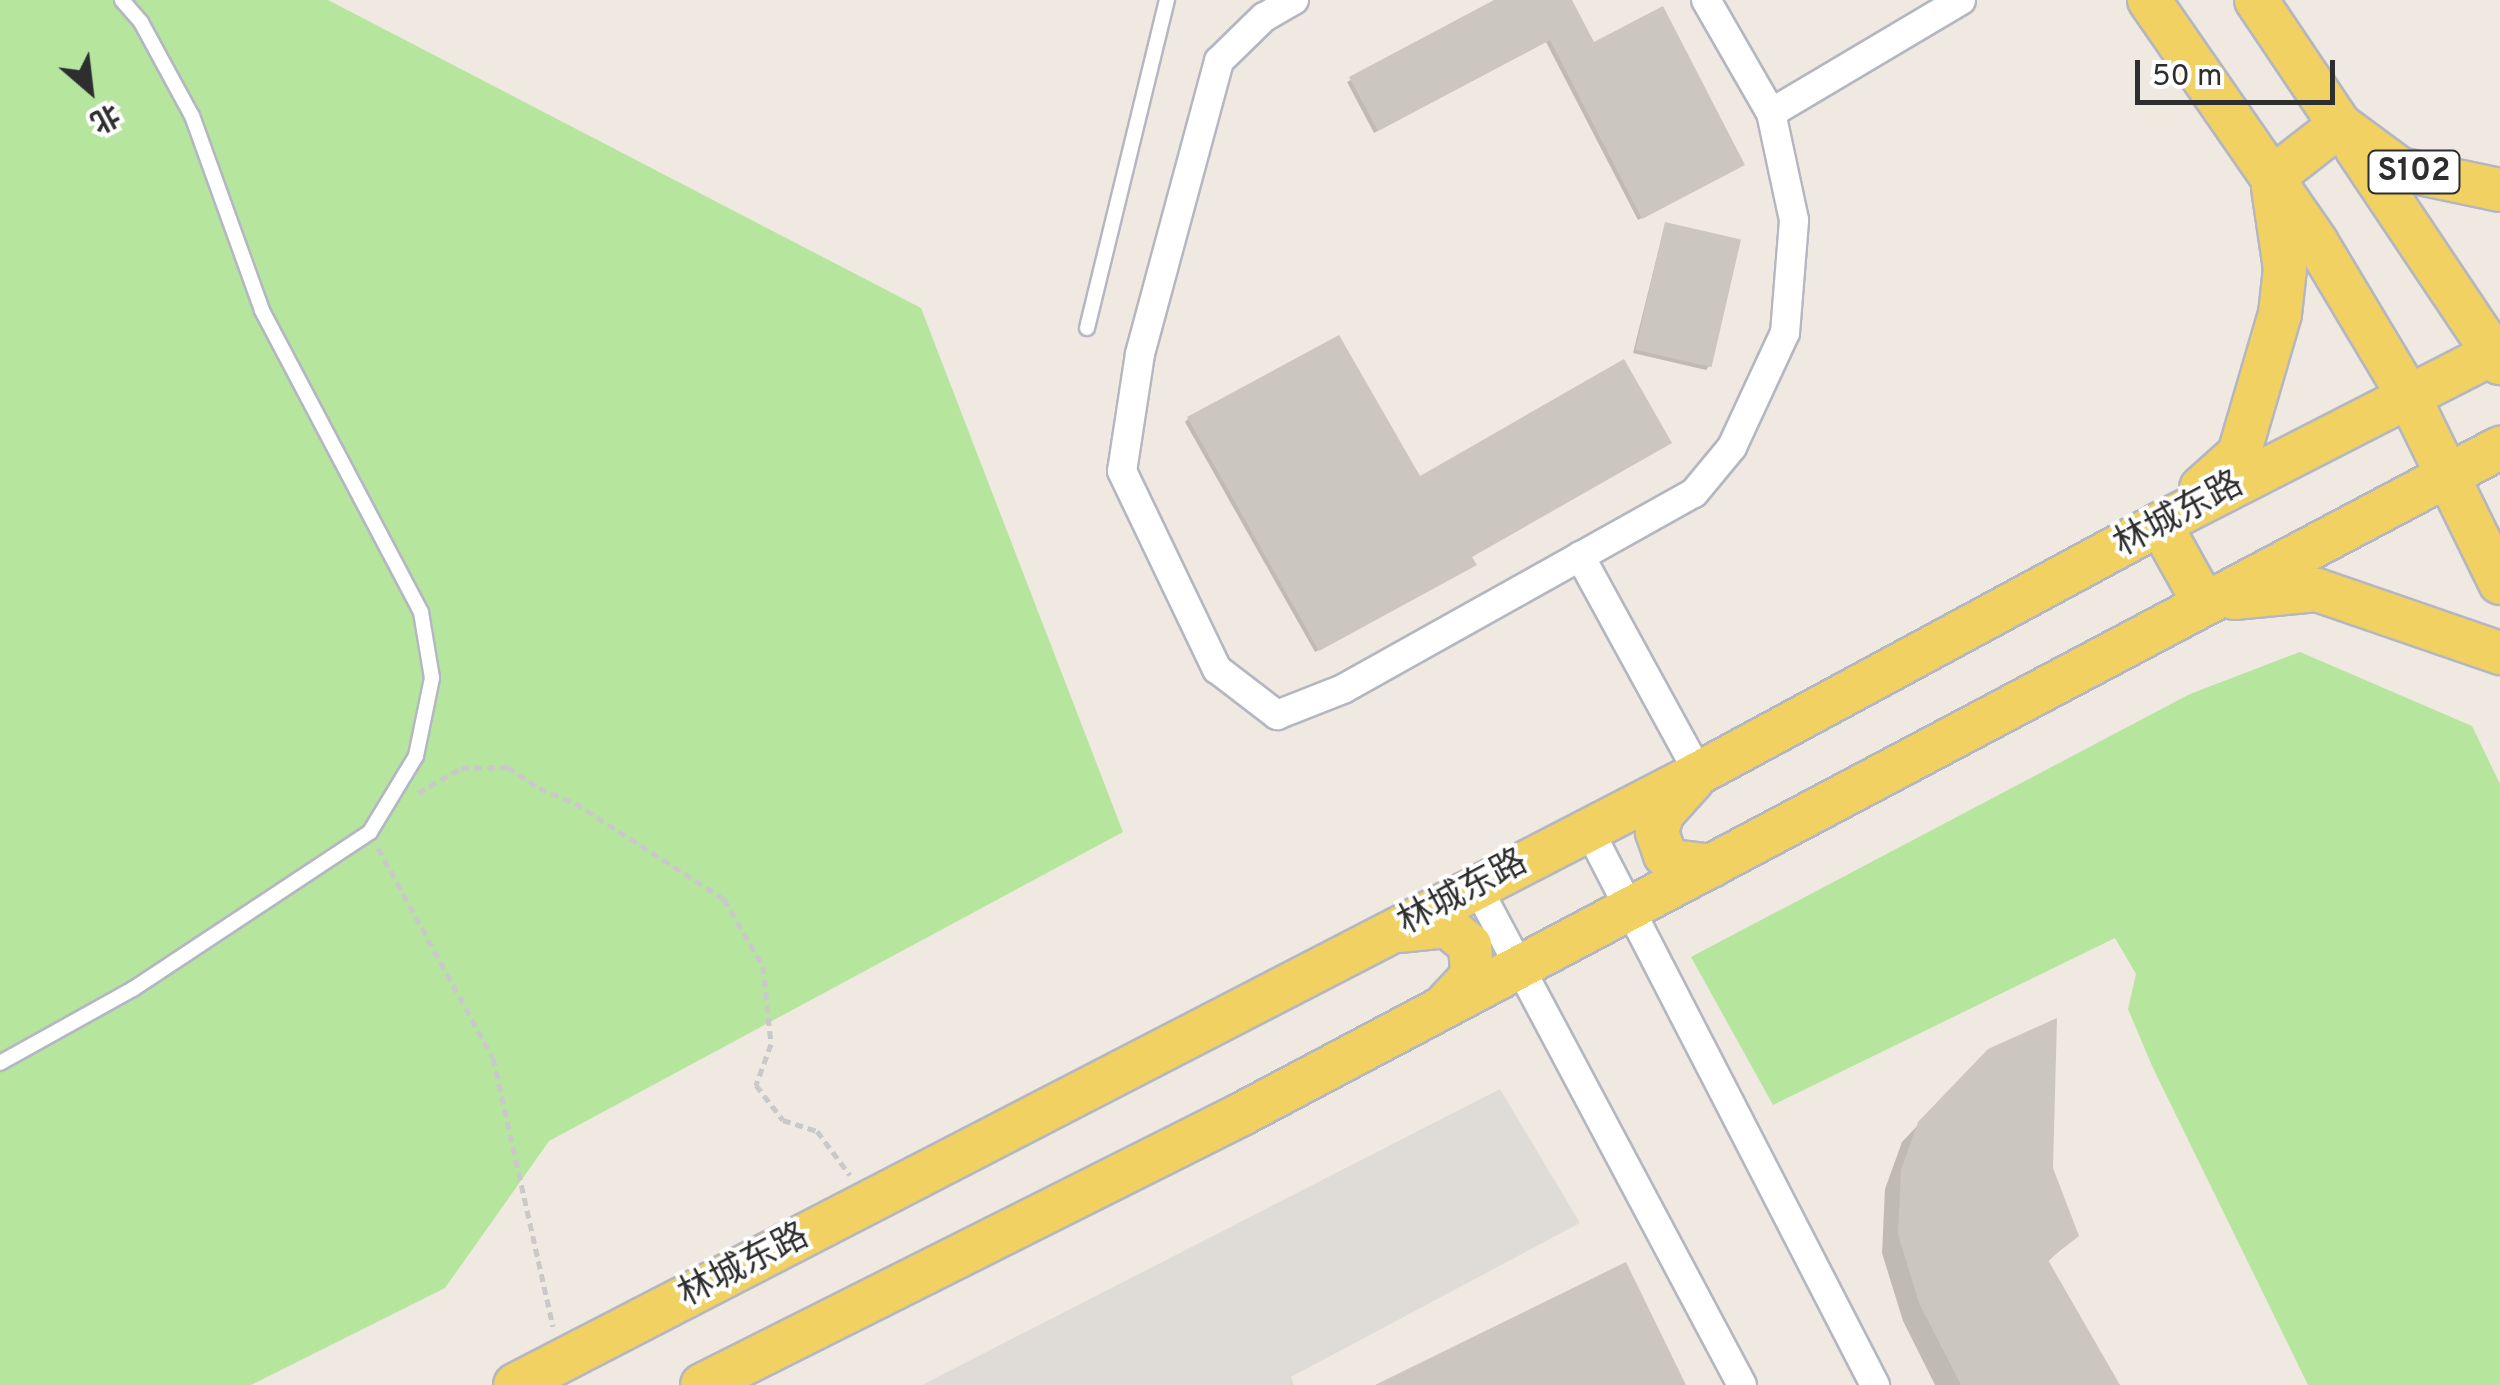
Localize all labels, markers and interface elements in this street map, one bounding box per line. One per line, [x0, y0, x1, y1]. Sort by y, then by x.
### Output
north arrow [40, 40, 140, 140]
scale bar [2140, 40, 2340, 102]
text: 50 m [2152, 59, 2222, 96]
text: 北 [83, 94, 125, 139]
road number: S102 [2366, 145, 2462, 199]
street label: 林城东路 [2107, 464, 2251, 566]
street label: 林城东路 [1391, 842, 1535, 944]
street label: 林城东路 [672, 1216, 816, 1316]

